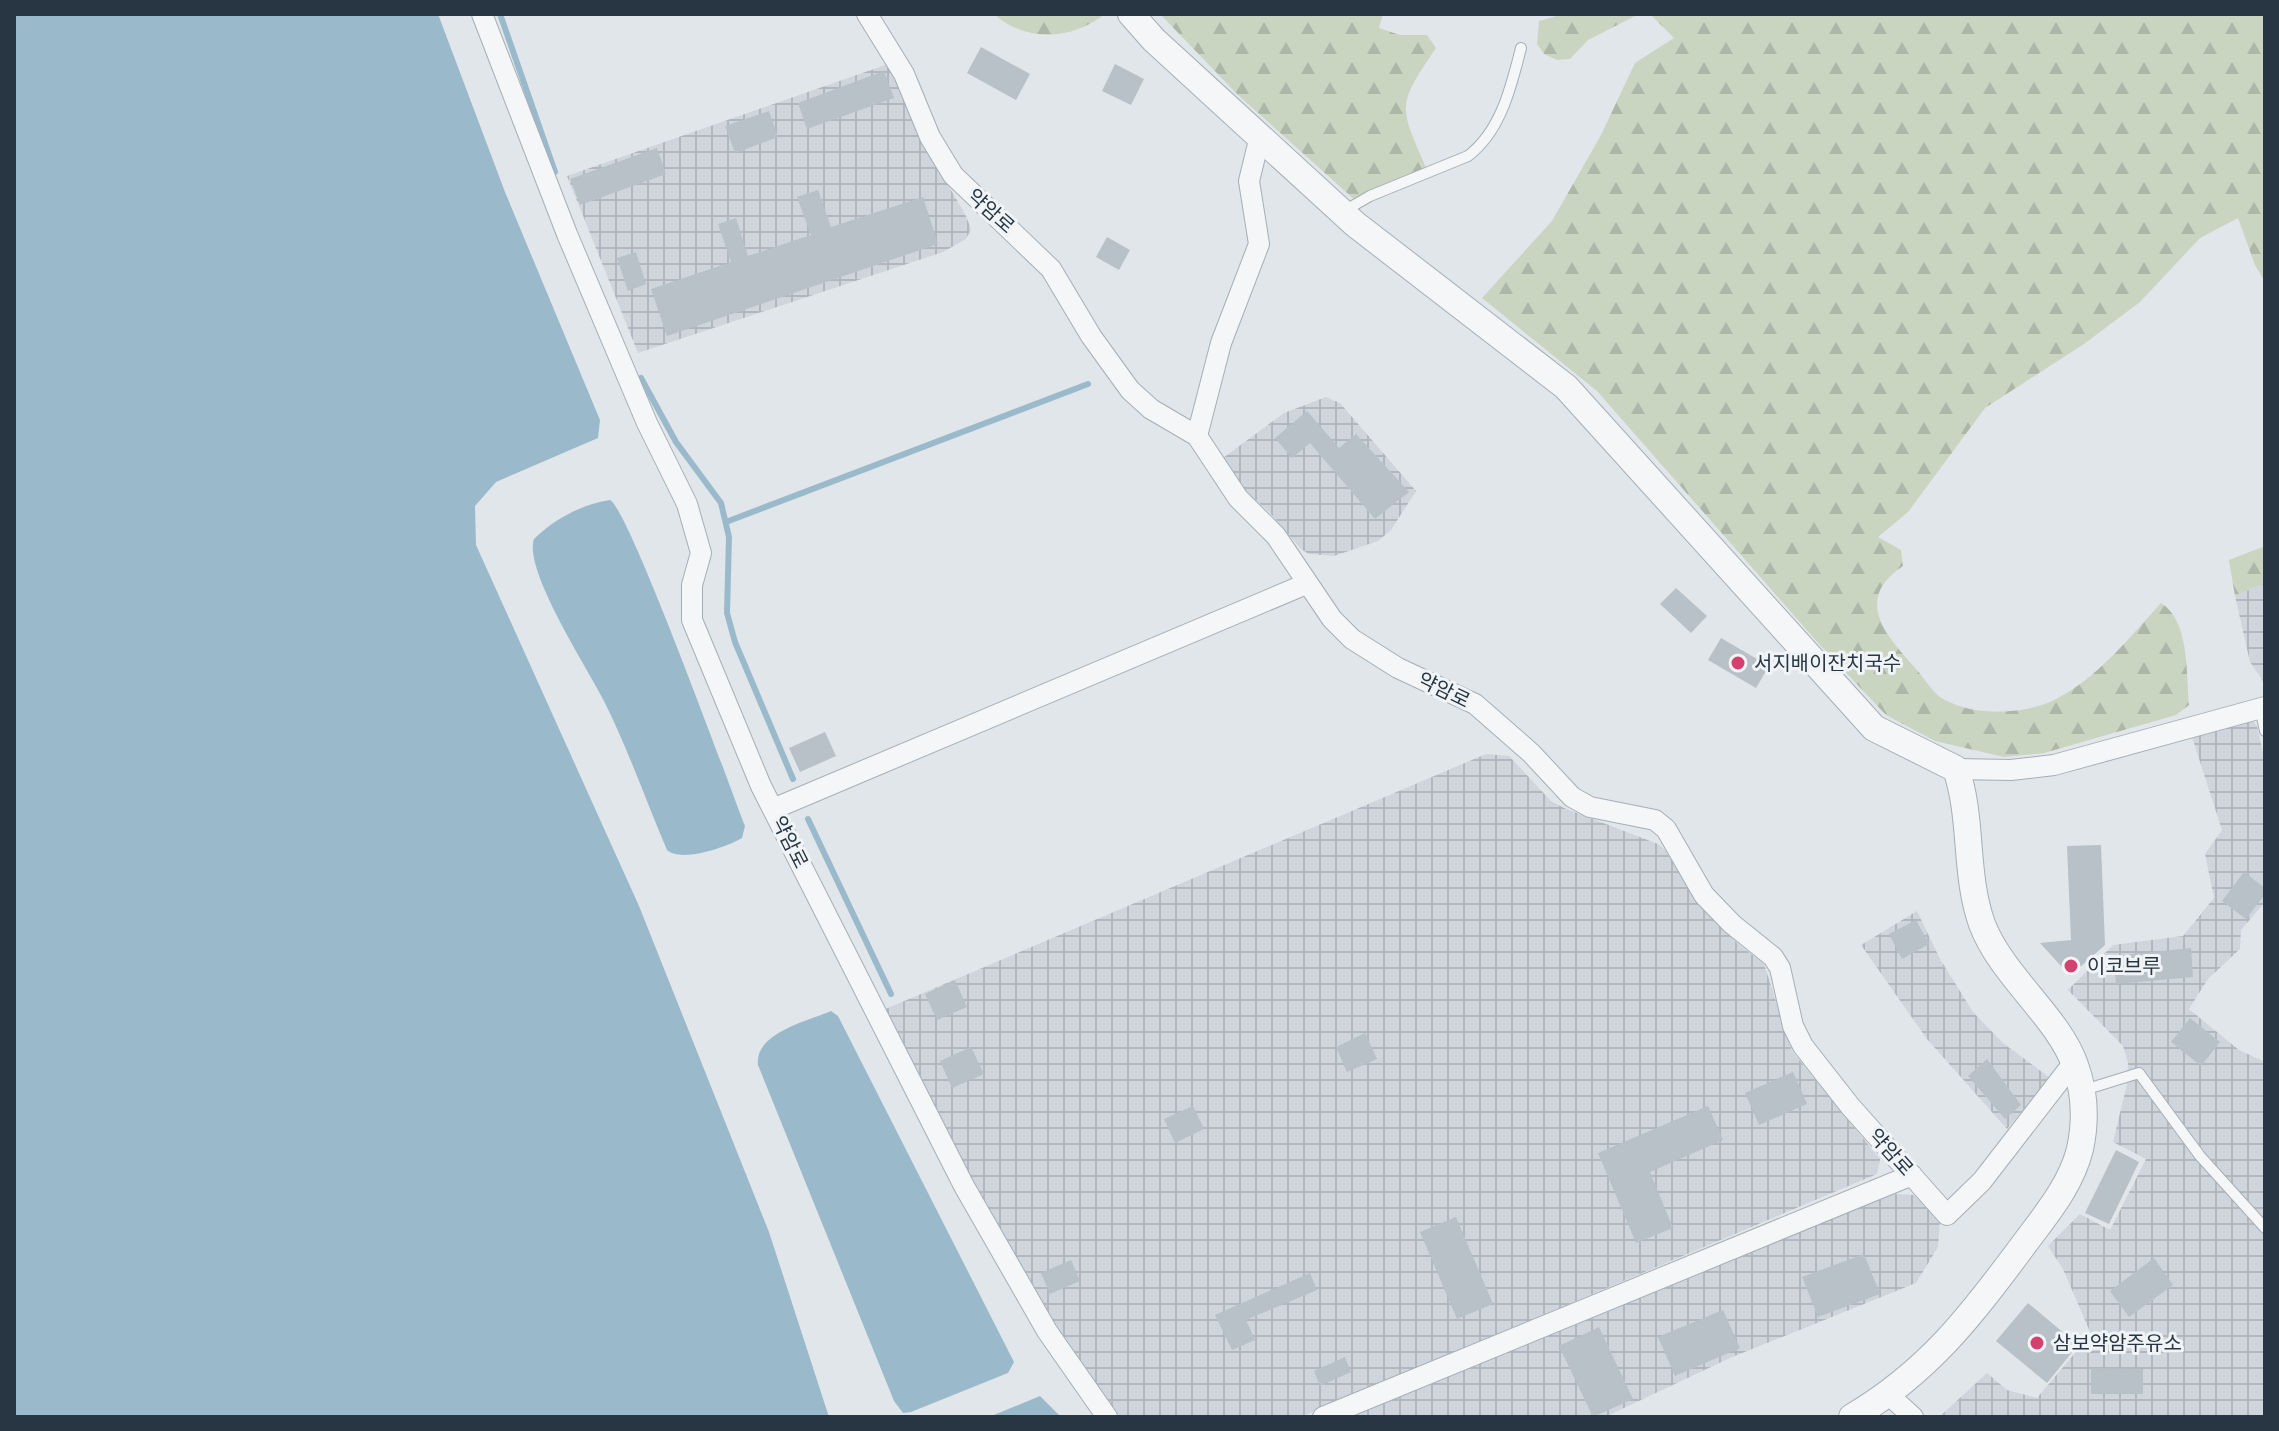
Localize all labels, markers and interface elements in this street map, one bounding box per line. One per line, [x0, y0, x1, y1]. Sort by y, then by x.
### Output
street label: 약암로 [962, 184, 1020, 238]
place label: 서지배이잔치국수 [1754, 651, 1901, 675]
marker: 서지배이잔치국수 [1729, 654, 1747, 672]
street label: 약암로 [1414, 667, 1474, 713]
street label: 약암로 [767, 812, 813, 872]
place label: 이코브루 [2087, 954, 2161, 978]
marker: 이코브루 [2062, 957, 2080, 975]
street label: 약암로 [1864, 1123, 1918, 1181]
place label: 삼보약암주유소 [2053, 1331, 2182, 1355]
marker: 삼보약암주유소 [2028, 1334, 2046, 1352]

